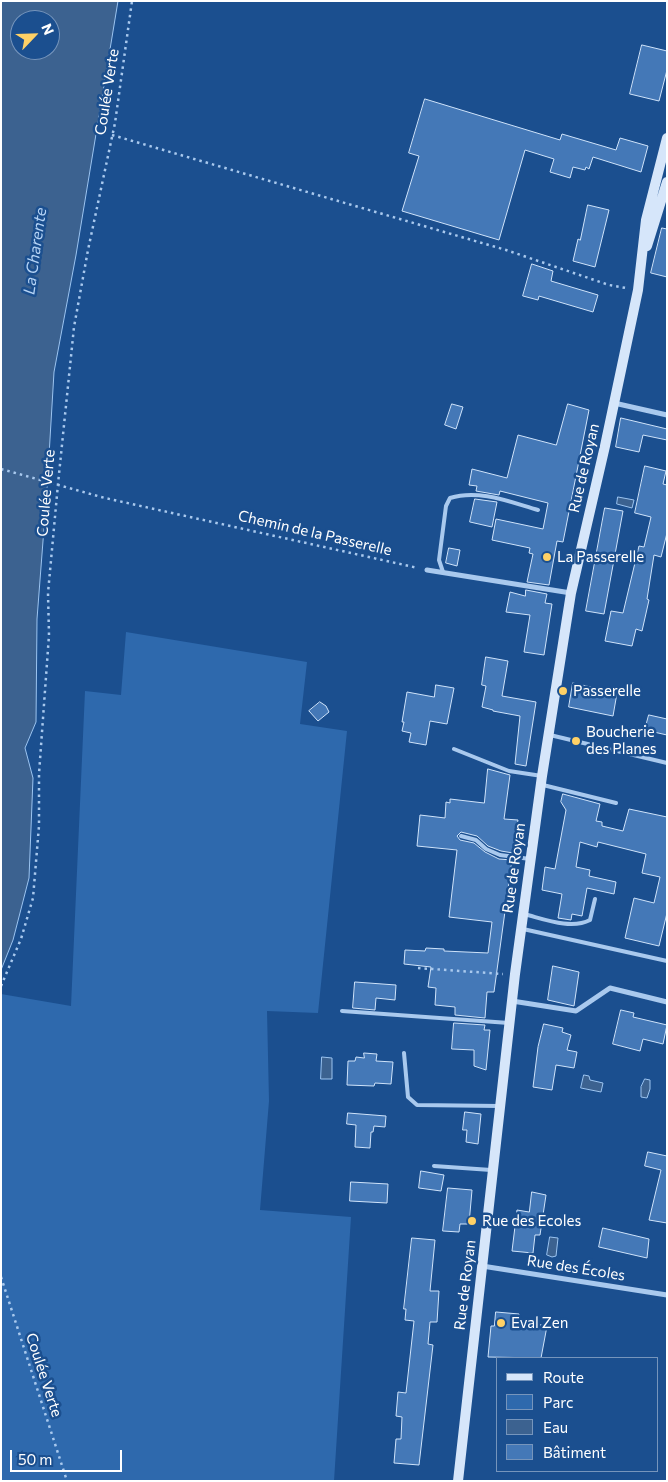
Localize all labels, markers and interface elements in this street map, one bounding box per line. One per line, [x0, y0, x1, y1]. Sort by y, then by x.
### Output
north arrow [10, 10, 60, 60]
text: N [38, 21, 58, 37]
street label: Coulée Verte [91, 48, 123, 136]
water label: La Charente [19, 206, 51, 296]
street label: Rue de Royan [565, 422, 603, 514]
street label: Coulée Verte [33, 449, 59, 537]
street label: Chemin de la Passerelle [236, 507, 394, 559]
place label: La Passerelle [557, 548, 644, 566]
marker: La Passerelle [541, 551, 553, 563]
place label: Passerelle [573, 682, 641, 700]
marker: Passerelle [557, 685, 569, 697]
place label: Boucherie des Planes [586, 723, 657, 758]
marker: Boucherie des Planes [570, 735, 582, 747]
street label: Rue de Royan [499, 822, 529, 914]
place label: Rue des Ecoles [482, 1212, 581, 1230]
marker: Rue des Ecoles [466, 1215, 478, 1227]
street label: Rue de Royan [451, 1239, 479, 1331]
street label: Rue des Écoles [526, 1251, 626, 1285]
place label: Eval Zen [511, 1314, 568, 1332]
marker: Eval Zen [495, 1317, 507, 1329]
street label: Coulée Verte [22, 1331, 66, 1419]
legend [496, 1357, 658, 1472]
text: Route [543, 1368, 584, 1386]
text: Parc [543, 1393, 573, 1411]
text: Eau [543, 1418, 568, 1436]
scale bar [12, 1440, 125, 1472]
text: Bâtiment [543, 1443, 606, 1461]
text: 50 m [18, 1450, 52, 1468]

